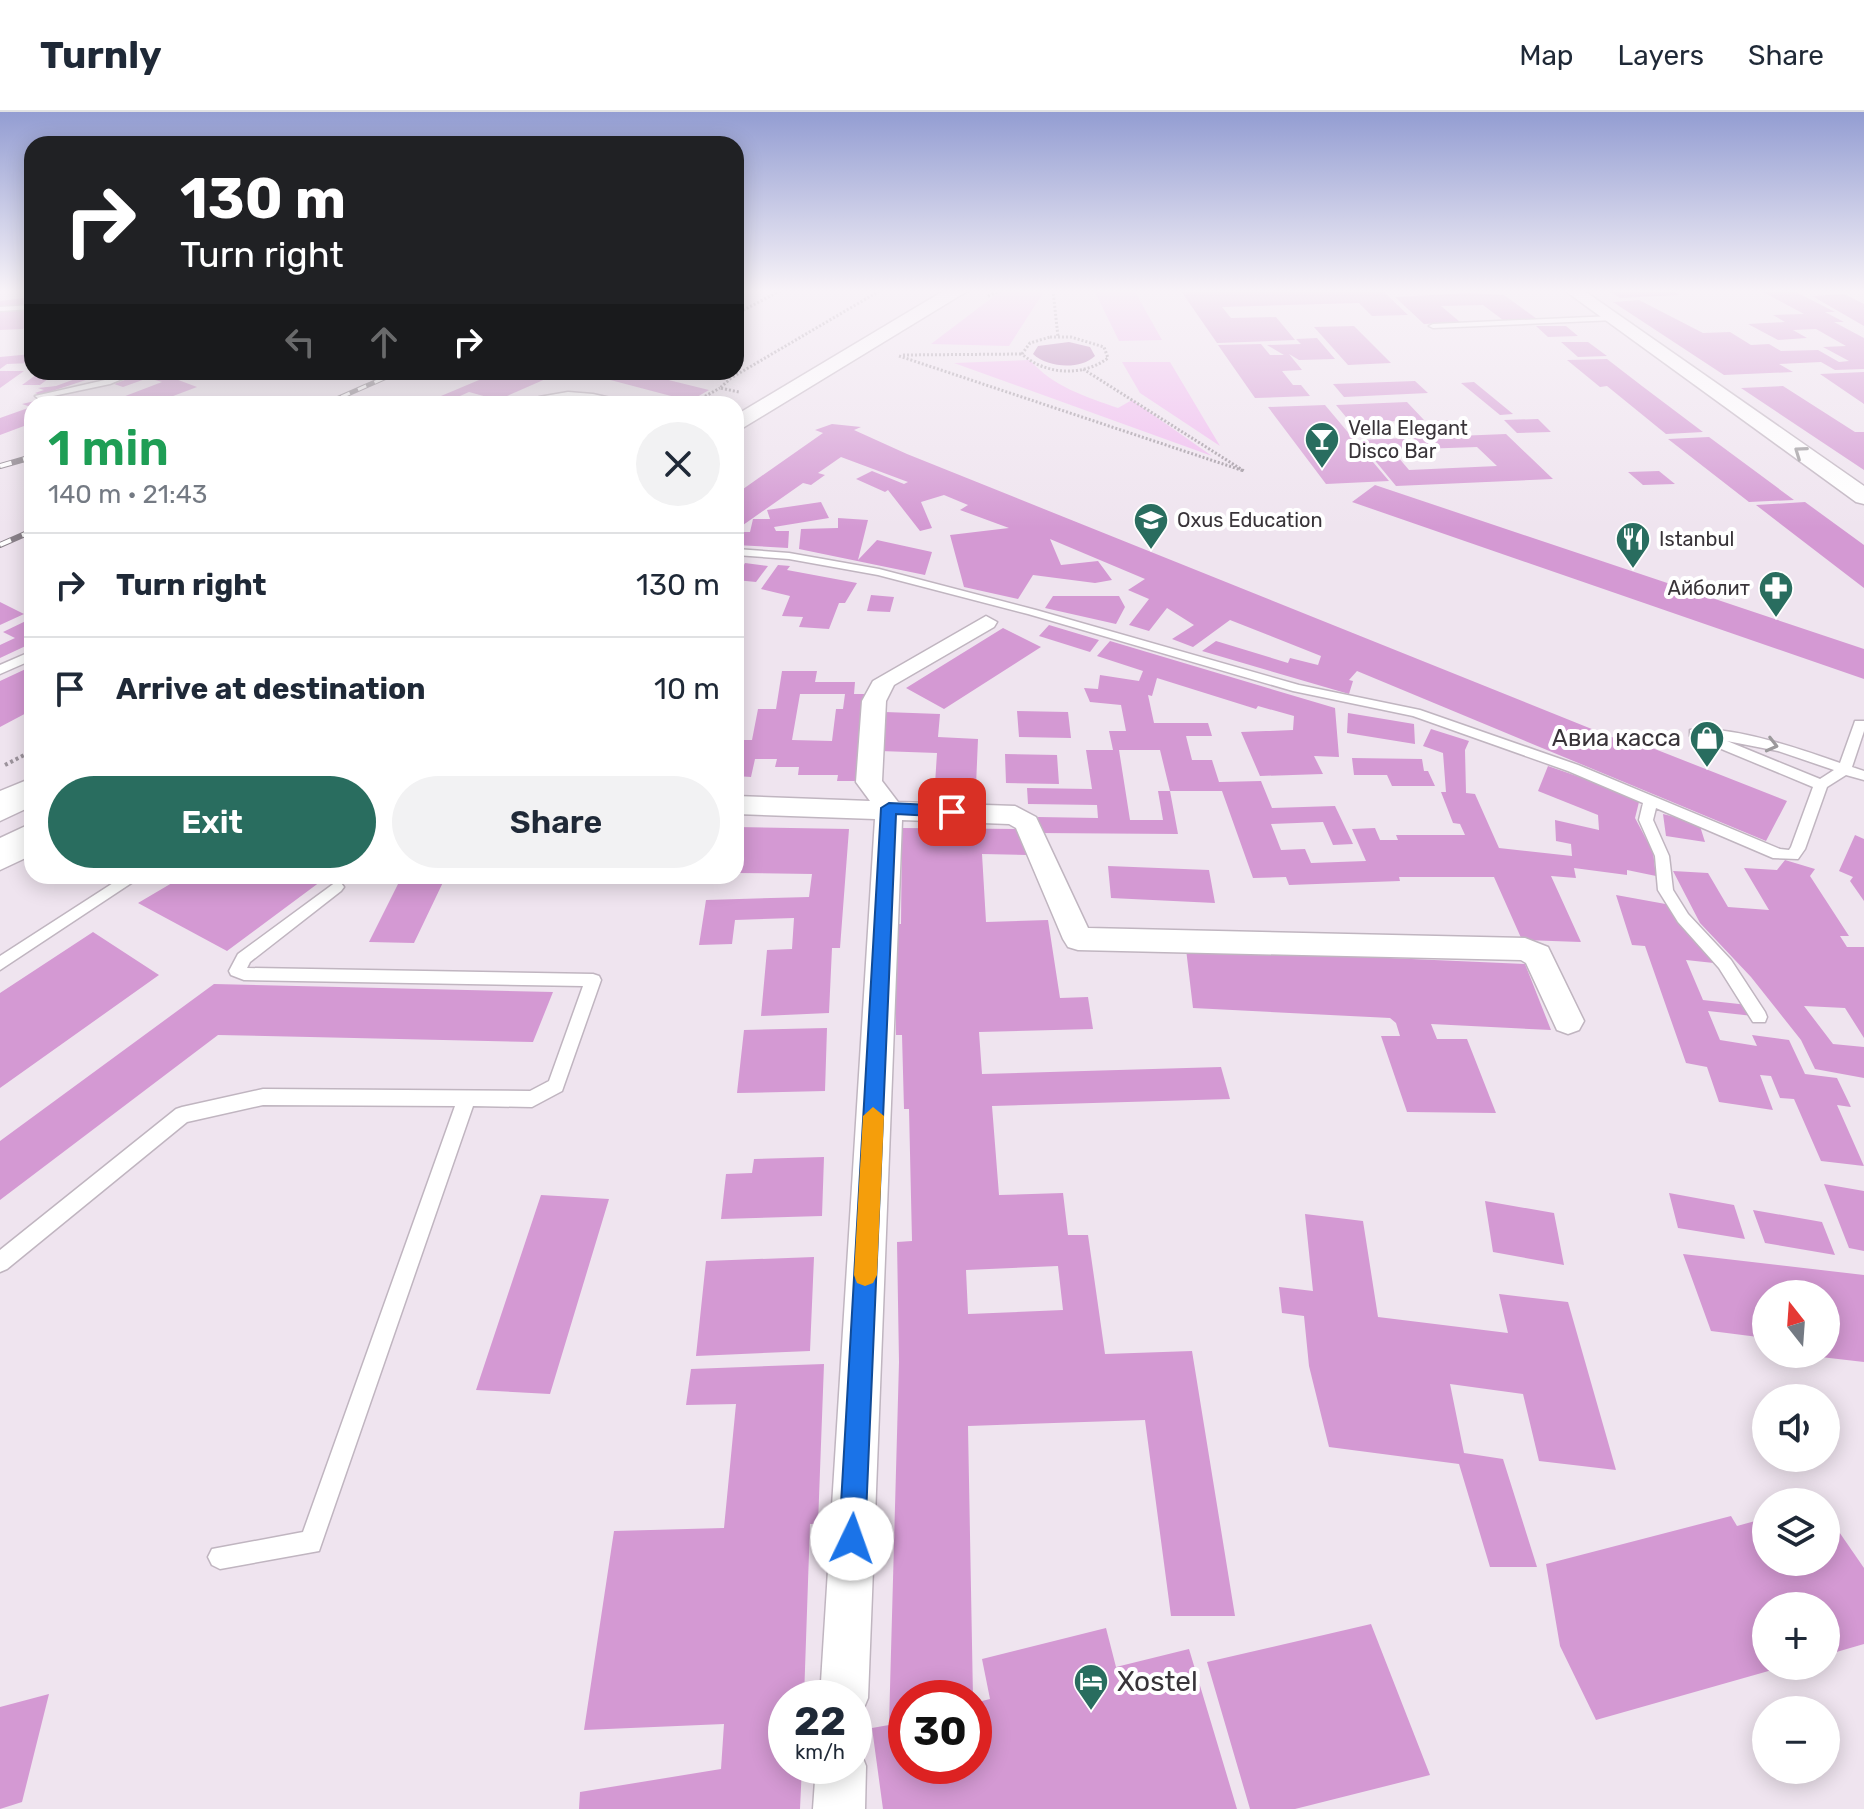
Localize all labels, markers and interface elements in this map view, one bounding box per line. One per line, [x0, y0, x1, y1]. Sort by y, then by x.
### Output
text: Turnly [40, 32, 162, 78]
text: Map [1519, 39, 1574, 72]
text: Layers [1618, 39, 1704, 72]
text: Share [1748, 39, 1824, 72]
text: 130 m [180, 166, 346, 232]
icon: right [48, 168, 152, 272]
text: Turn right [180, 233, 344, 276]
icon: left [278, 320, 322, 364]
icon: ahead [362, 320, 406, 364]
icon: right [446, 320, 490, 364]
place label: Vella Elegant Disco Bar [1348, 416, 1468, 463]
text: 1 min [48, 420, 169, 477]
bar icon: Vella Elegant Disco Bar [1303, 420, 1341, 470]
button: close [636, 422, 720, 506]
one-way arrow [1795, 447, 1809, 462]
text: 140 m · 21:43 [48, 479, 207, 510]
school or university icon: Oxus Education [1132, 501, 1170, 551]
place label: Oxus Education [1177, 508, 1323, 532]
restaurant icon: Istanbul [1614, 520, 1652, 570]
place label: Istanbul [1659, 527, 1734, 551]
icon: right [48, 563, 92, 607]
text: Turn right [116, 567, 267, 603]
text: 130 m [636, 567, 720, 603]
pharmacy icon: Айболит [1757, 569, 1795, 619]
place label: Айболит [1667, 576, 1750, 600]
icon: arrive [48, 667, 92, 711]
text: Arrive at destination [116, 671, 426, 707]
text: 10 m [654, 671, 720, 707]
shop icon: Авиа касса [1688, 719, 1726, 769]
place label: Авиа касса [1552, 724, 1681, 752]
one-way arrow [1765, 736, 1778, 753]
button: Exit [48, 776, 376, 868]
button: Share [392, 776, 720, 868]
pin [918, 778, 986, 846]
icon: arrive [930, 790, 974, 834]
north arrow [1752, 1280, 1840, 1368]
map controls [1752, 1280, 1840, 1784]
button: sound [1752, 1384, 1840, 1472]
button: layers [1752, 1488, 1840, 1576]
position arrow [810, 1497, 894, 1581]
button: + [1752, 1592, 1840, 1680]
hotel icon: Xostel [1072, 1662, 1110, 1712]
place label: Xostel [1117, 1665, 1198, 1698]
speed limit sign: 30 [888, 1680, 992, 1784]
button: − [1752, 1696, 1840, 1784]
text: 22 [794, 1698, 846, 1745]
text: km/h [795, 1740, 845, 1764]

